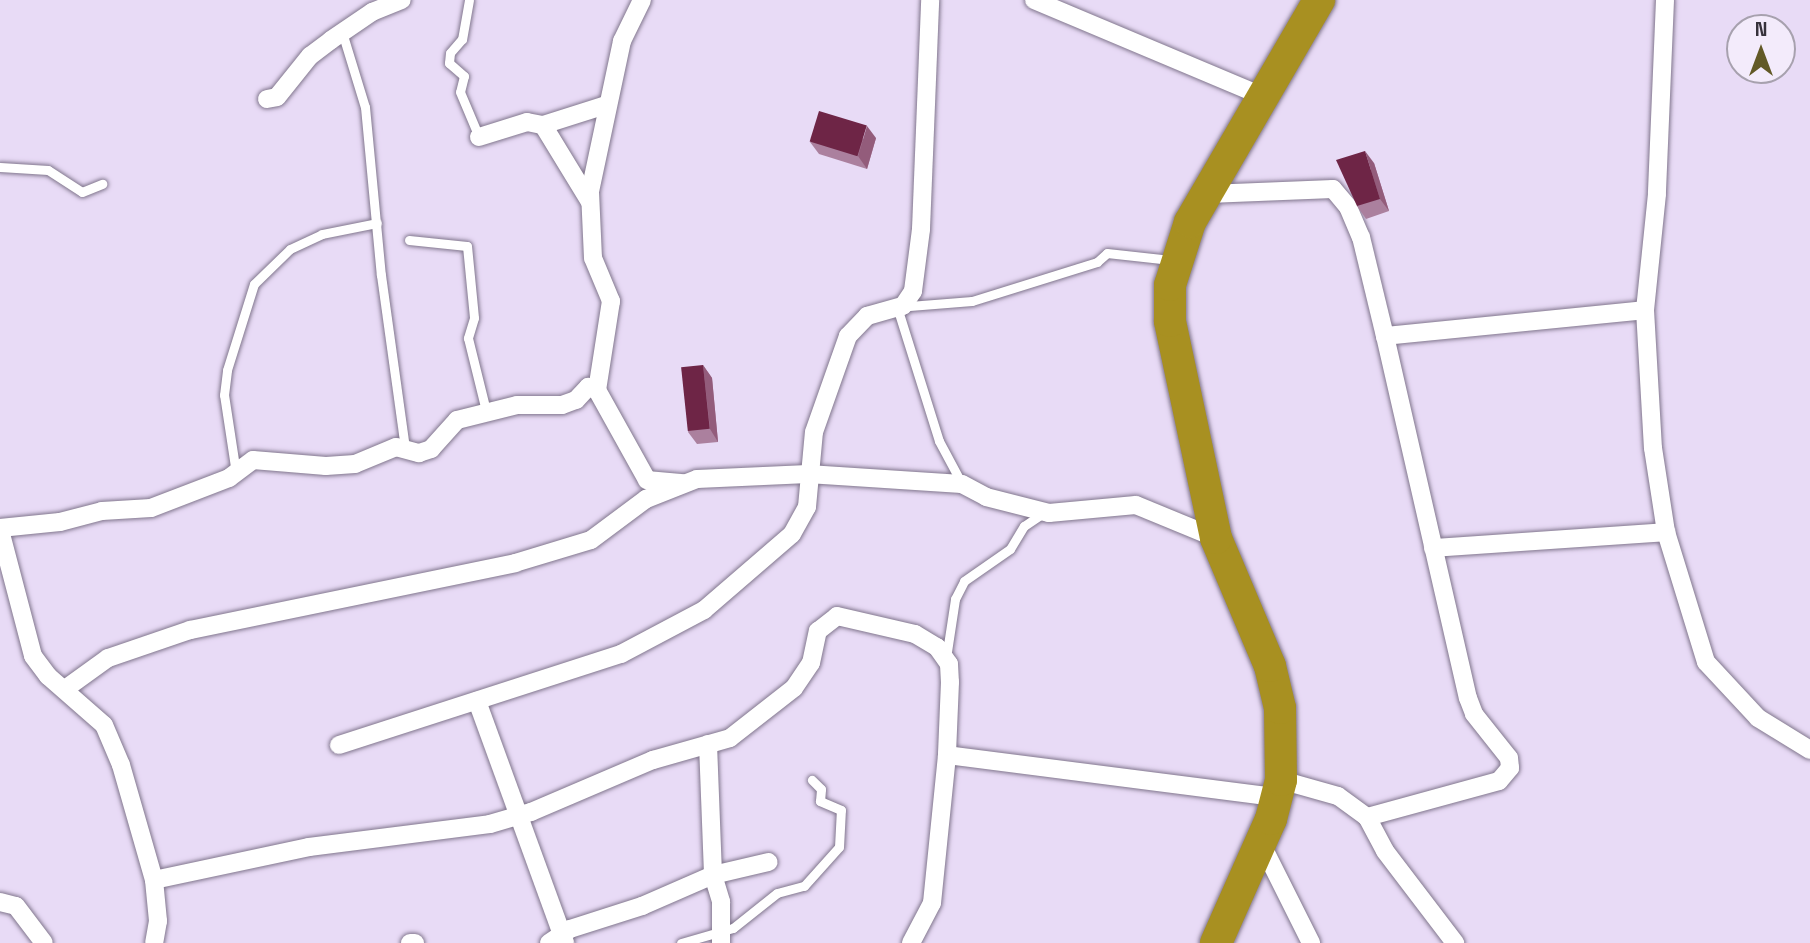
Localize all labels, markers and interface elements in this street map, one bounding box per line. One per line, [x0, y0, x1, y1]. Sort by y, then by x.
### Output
north arrow [1726, 14, 1796, 84]
text: N [1755, 17, 1767, 42]

